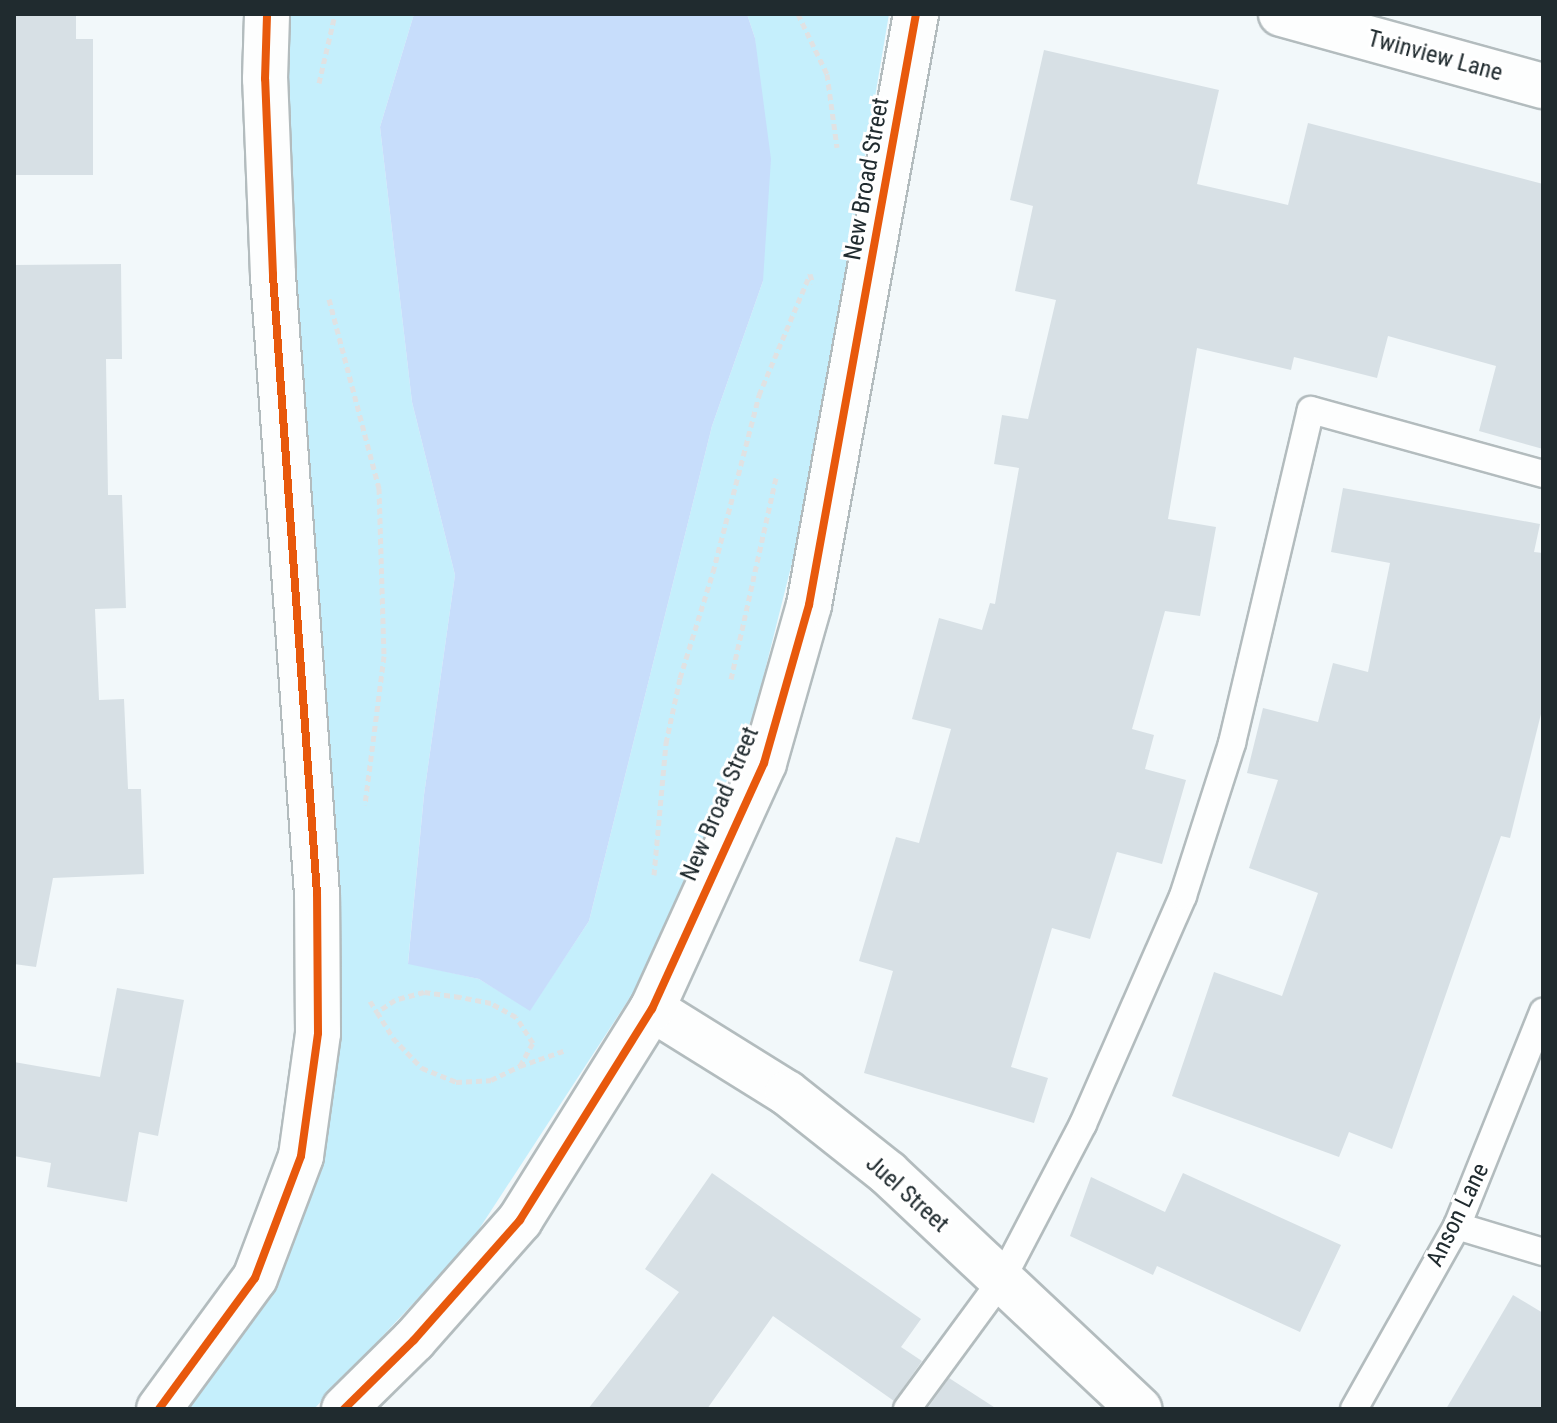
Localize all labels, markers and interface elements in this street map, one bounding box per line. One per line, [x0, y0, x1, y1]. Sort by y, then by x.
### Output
street label: Twinview Lane [1364, 24, 1506, 88]
street label: New Broad Street [839, 95, 895, 263]
street label: New Broad Street [675, 723, 765, 885]
street label: Juel Street [860, 1149, 954, 1239]
street label: Anson Lane [1421, 1159, 1495, 1271]

